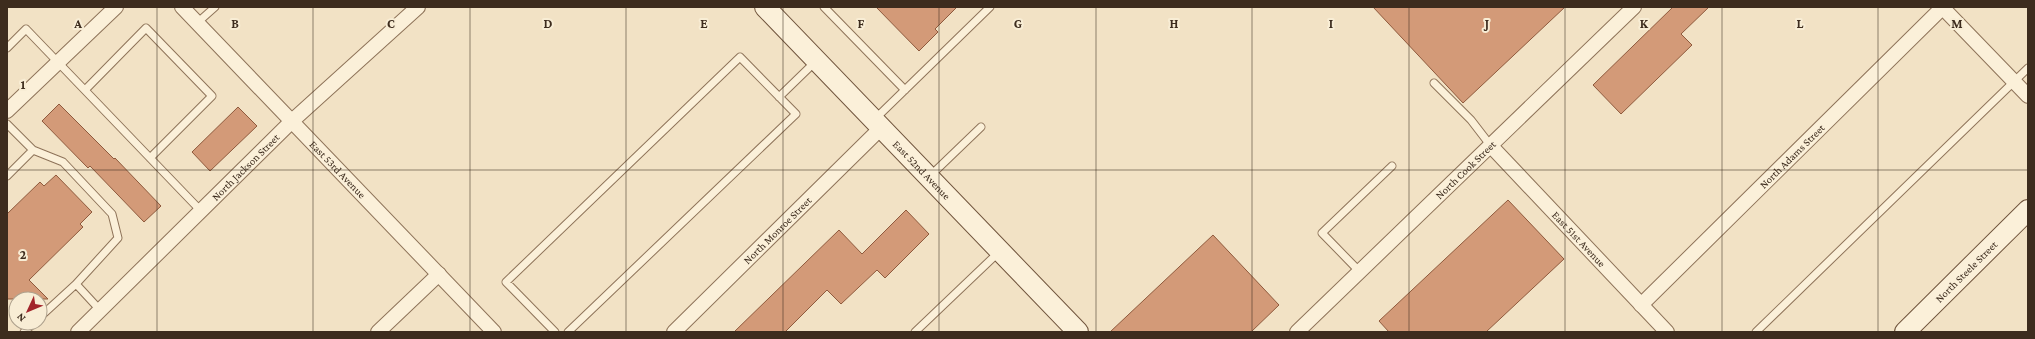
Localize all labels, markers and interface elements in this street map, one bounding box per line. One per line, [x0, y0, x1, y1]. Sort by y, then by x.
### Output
text: A [73, 16, 82, 31]
text: B [231, 16, 239, 31]
text: C [387, 16, 395, 31]
text: D [544, 16, 553, 31]
text: E [700, 16, 708, 31]
text: F [858, 16, 865, 31]
text: G [1014, 16, 1022, 31]
text: H [1170, 16, 1179, 31]
text: I [1329, 16, 1333, 31]
text: J [1483, 16, 1489, 31]
text: K [1640, 16, 1649, 31]
text: L [1797, 16, 1804, 31]
text: M [1951, 16, 1963, 31]
text: 1 [21, 77, 26, 92]
street label: North Adams Street [1757, 121, 1827, 191]
street label: North Jackson Street [209, 131, 282, 203]
street label: East 53rd Avenue [307, 138, 368, 201]
street label: East 52nd Avenue [891, 138, 953, 202]
street label: North Cook Street [1433, 138, 1498, 201]
street label: North Monroe Street [741, 194, 814, 266]
street label: East 51st Avenue [1550, 209, 1608, 270]
street label: North Steele Street [1933, 238, 2000, 305]
text: 2 [20, 247, 27, 262]
north arrow [8, 291, 48, 331]
text: N [14, 311, 28, 325]

